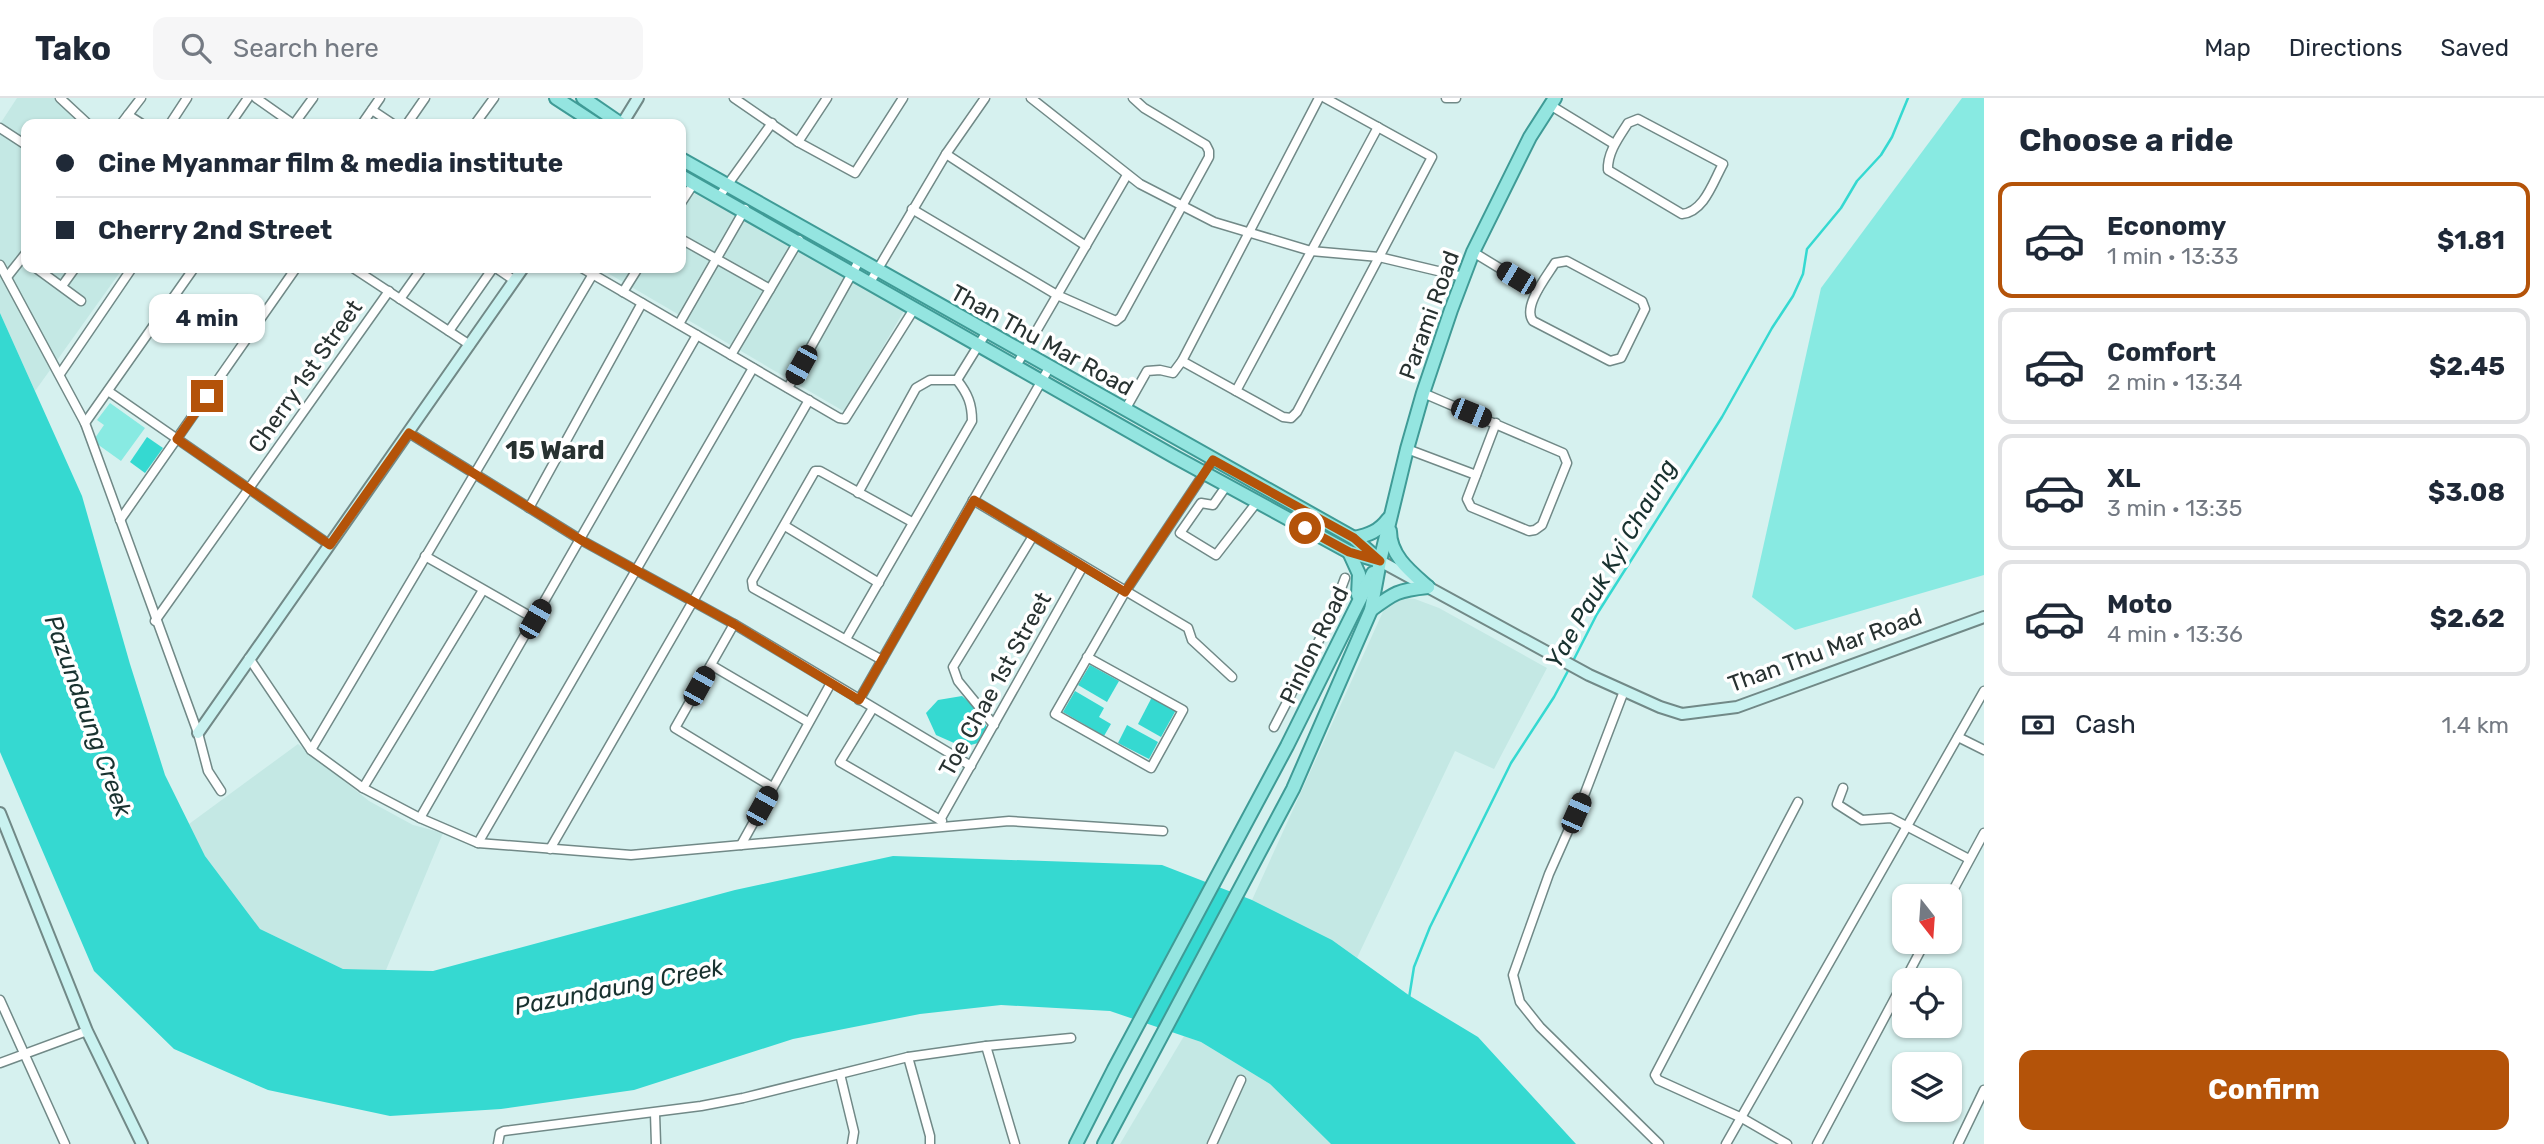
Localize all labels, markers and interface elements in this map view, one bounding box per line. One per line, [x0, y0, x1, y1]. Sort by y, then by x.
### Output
search box [153, 17, 643, 80]
text: Tako [35, 29, 111, 68]
icon: search [177, 29, 215, 67]
text: Search here [233, 33, 379, 64]
text: Map [2204, 34, 2251, 62]
text: Directions [2289, 34, 2402, 62]
text: Saved [2440, 34, 2509, 62]
text: Choose a ride [2019, 121, 2233, 159]
text: Cine Myanmar film & media institute [98, 148, 563, 179]
icon: car [2023, 209, 2086, 272]
text: Economy [2107, 211, 2226, 242]
text: Cherry 2nd Street [98, 215, 332, 246]
text: $1.81 [2437, 225, 2505, 256]
text: 1 min · 13:33 [2107, 242, 2239, 270]
street label: Parami Road [1393, 247, 1465, 383]
car [1493, 258, 1540, 298]
street label: Than Thu Mar Road [946, 278, 1138, 402]
callout: 4 min [149, 294, 265, 344]
street label: Cherry 1st Street [242, 294, 368, 458]
text: 4 min [175, 304, 239, 332]
icon: car [2023, 335, 2086, 398]
text: Comfort [2107, 337, 2216, 368]
car [782, 342, 821, 388]
text: $2.45 [2429, 351, 2505, 382]
text: 2 min · 13:34 [2107, 368, 2243, 396]
route end [191, 380, 223, 412]
car [1448, 395, 1495, 431]
district label: 15 Ward [505, 435, 605, 466]
water label: Yae Pauk Kyi Chaung [1540, 454, 1682, 674]
icon: car [2023, 461, 2086, 524]
text: XL [2107, 463, 2140, 494]
text: $3.08 [2428, 477, 2505, 508]
text: 3 min · 13:35 [2107, 494, 2242, 522]
route start [1289, 512, 1321, 544]
street label: Pinlon Road [1274, 582, 1354, 708]
street label: Toe Chae 1st Street [933, 587, 1057, 781]
icon: car [2023, 587, 2086, 650]
text: Moto [2107, 589, 2172, 620]
car [516, 596, 555, 642]
street label: Than Thu Mar Road [1724, 602, 1926, 698]
text: $2.62 [2430, 603, 2505, 634]
water label: Pazundaung Creek [39, 611, 138, 821]
text: 4 min · 13:36 [2107, 620, 2243, 648]
car [680, 663, 719, 709]
icon: cash [2019, 706, 2057, 744]
text: Cash [2075, 709, 2136, 740]
text: 1.4 km [2441, 711, 2509, 739]
car [743, 783, 782, 829]
car [1558, 790, 1595, 836]
north arrow [1892, 884, 1962, 954]
map controls [1892, 884, 1962, 1122]
water label: Pazundaung Creek [512, 953, 726, 1021]
button: locate [1892, 968, 1962, 1038]
button: Confirm [2019, 1050, 2509, 1130]
button: layers [1892, 1052, 1962, 1122]

